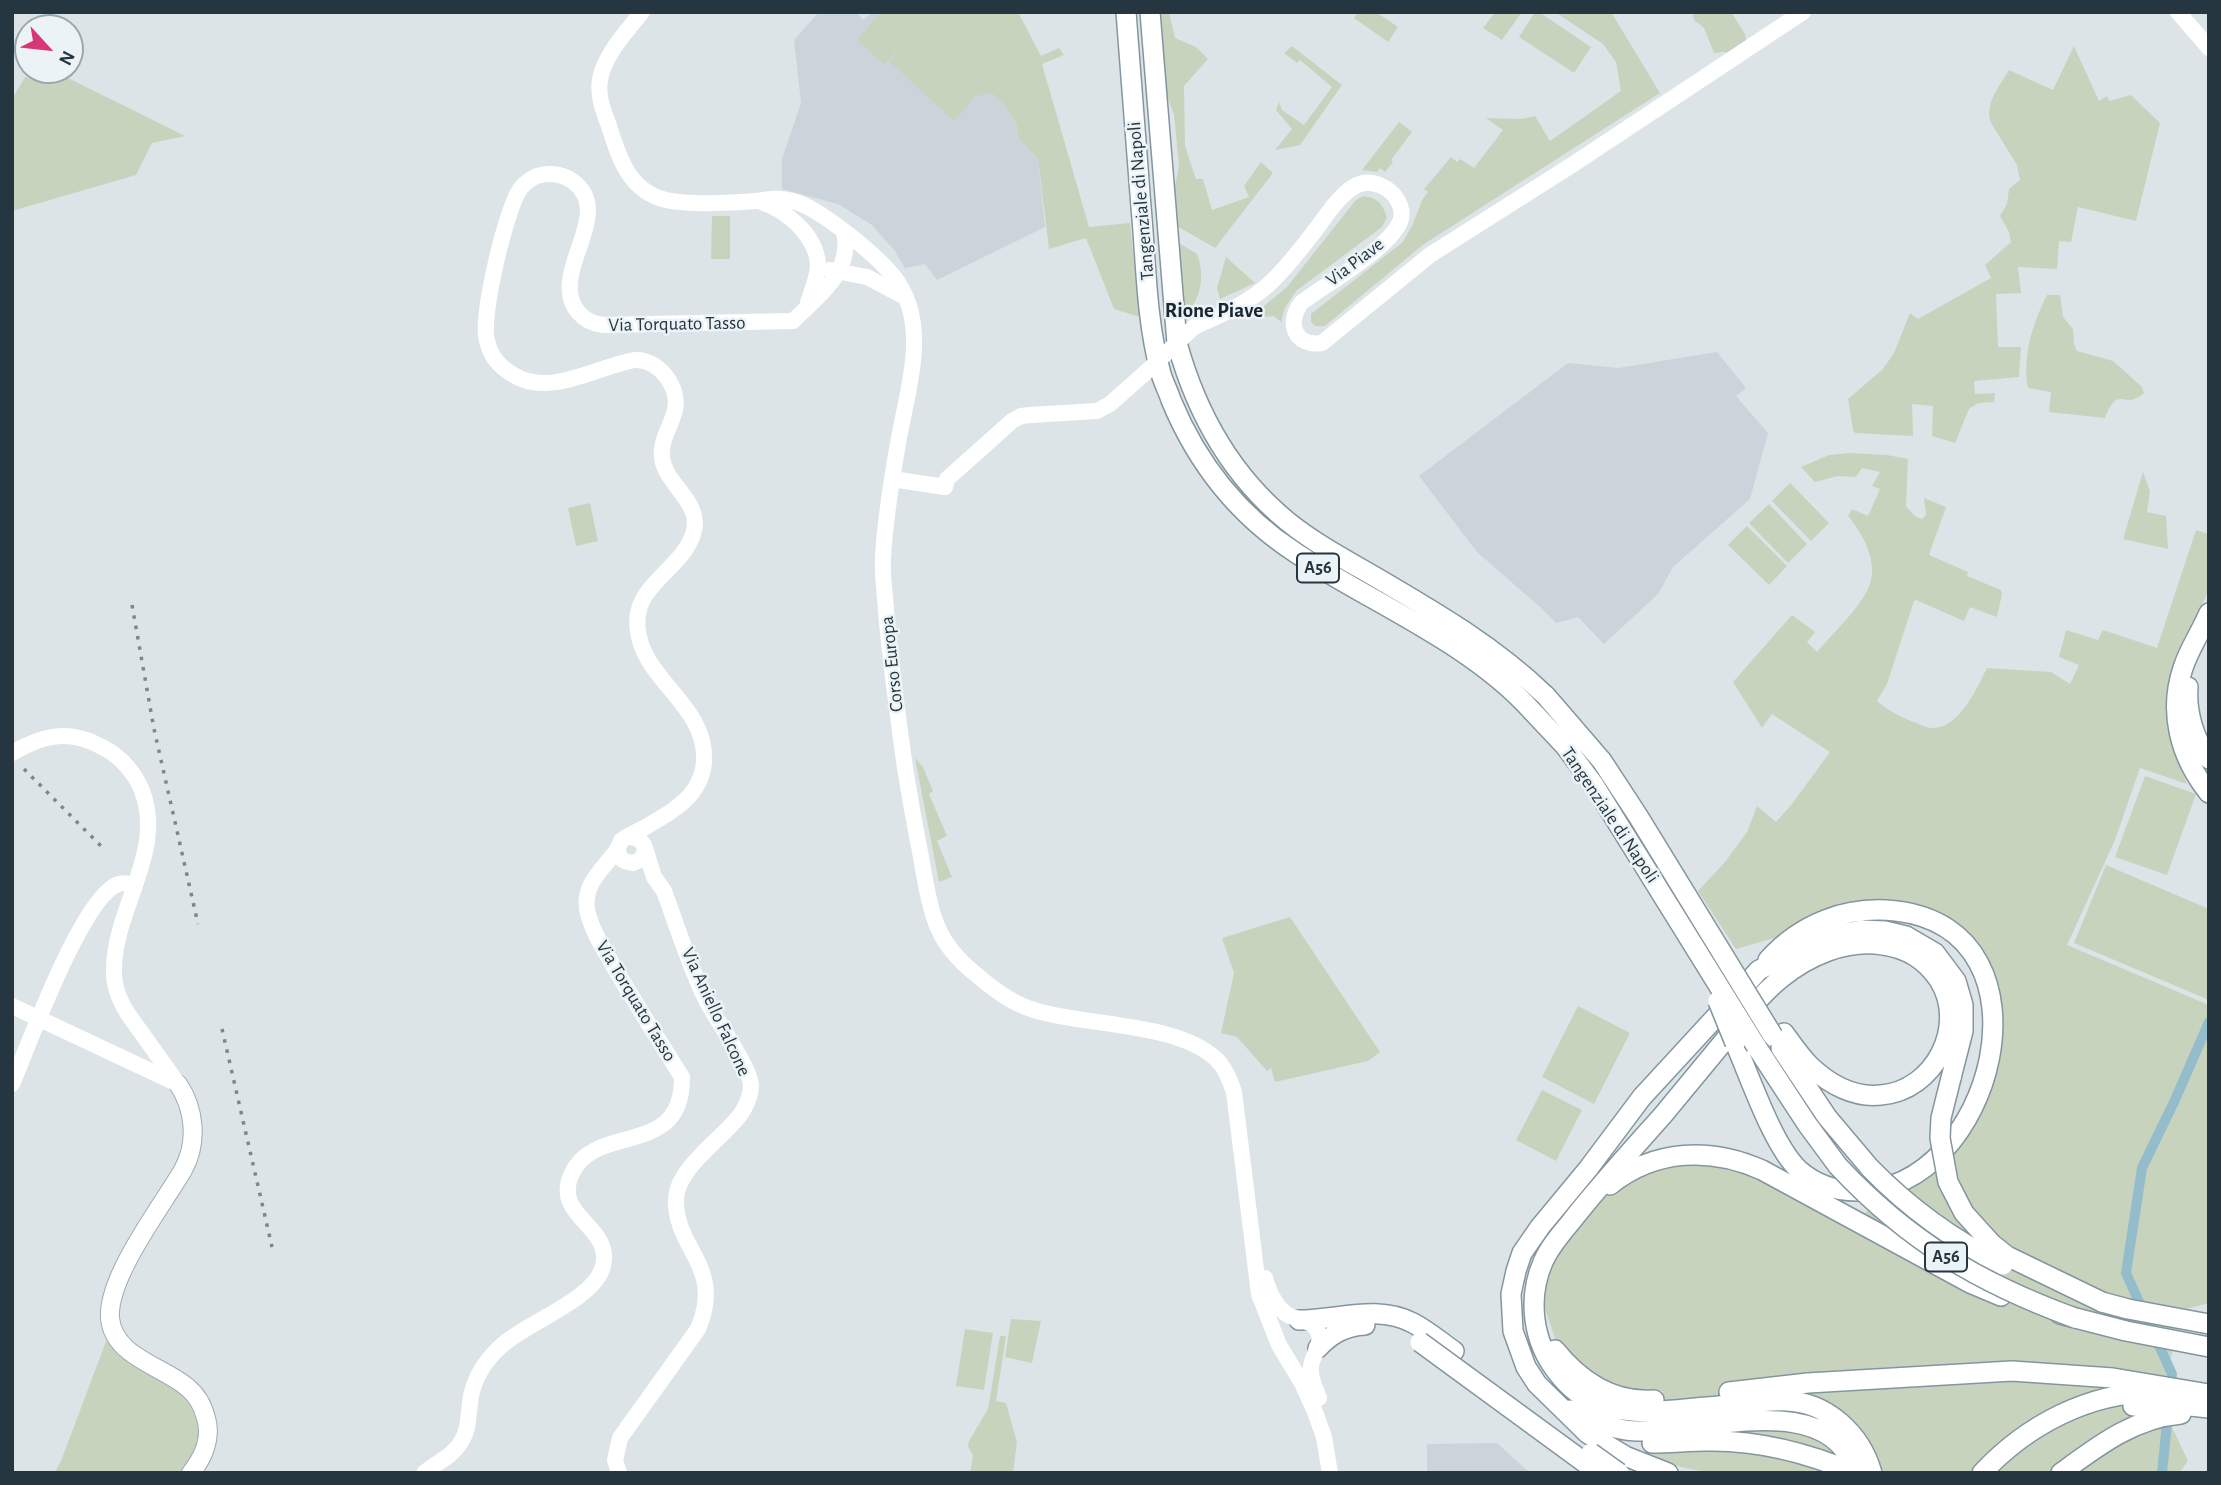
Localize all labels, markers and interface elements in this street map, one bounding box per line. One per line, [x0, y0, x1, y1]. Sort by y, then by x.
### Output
north arrow [14, 14, 84, 84]
text: N [55, 48, 78, 68]
street label: Tangenziale di Napoli [1123, 121, 1159, 281]
street label: Via Piave [1321, 233, 1389, 291]
district label: Rione Piave [1165, 298, 1263, 324]
street label: Via Torquato Tasso [608, 311, 746, 337]
road number: A56 [1297, 554, 1339, 582]
street label: Corso Europa [876, 615, 908, 713]
street label: Tangenziale di Napoli [1556, 743, 1664, 887]
street label: Via Torquato Tasso [591, 936, 681, 1066]
street label: Via Aniello Falcone [676, 944, 756, 1080]
road number: A56 [1925, 1242, 1967, 1272]

